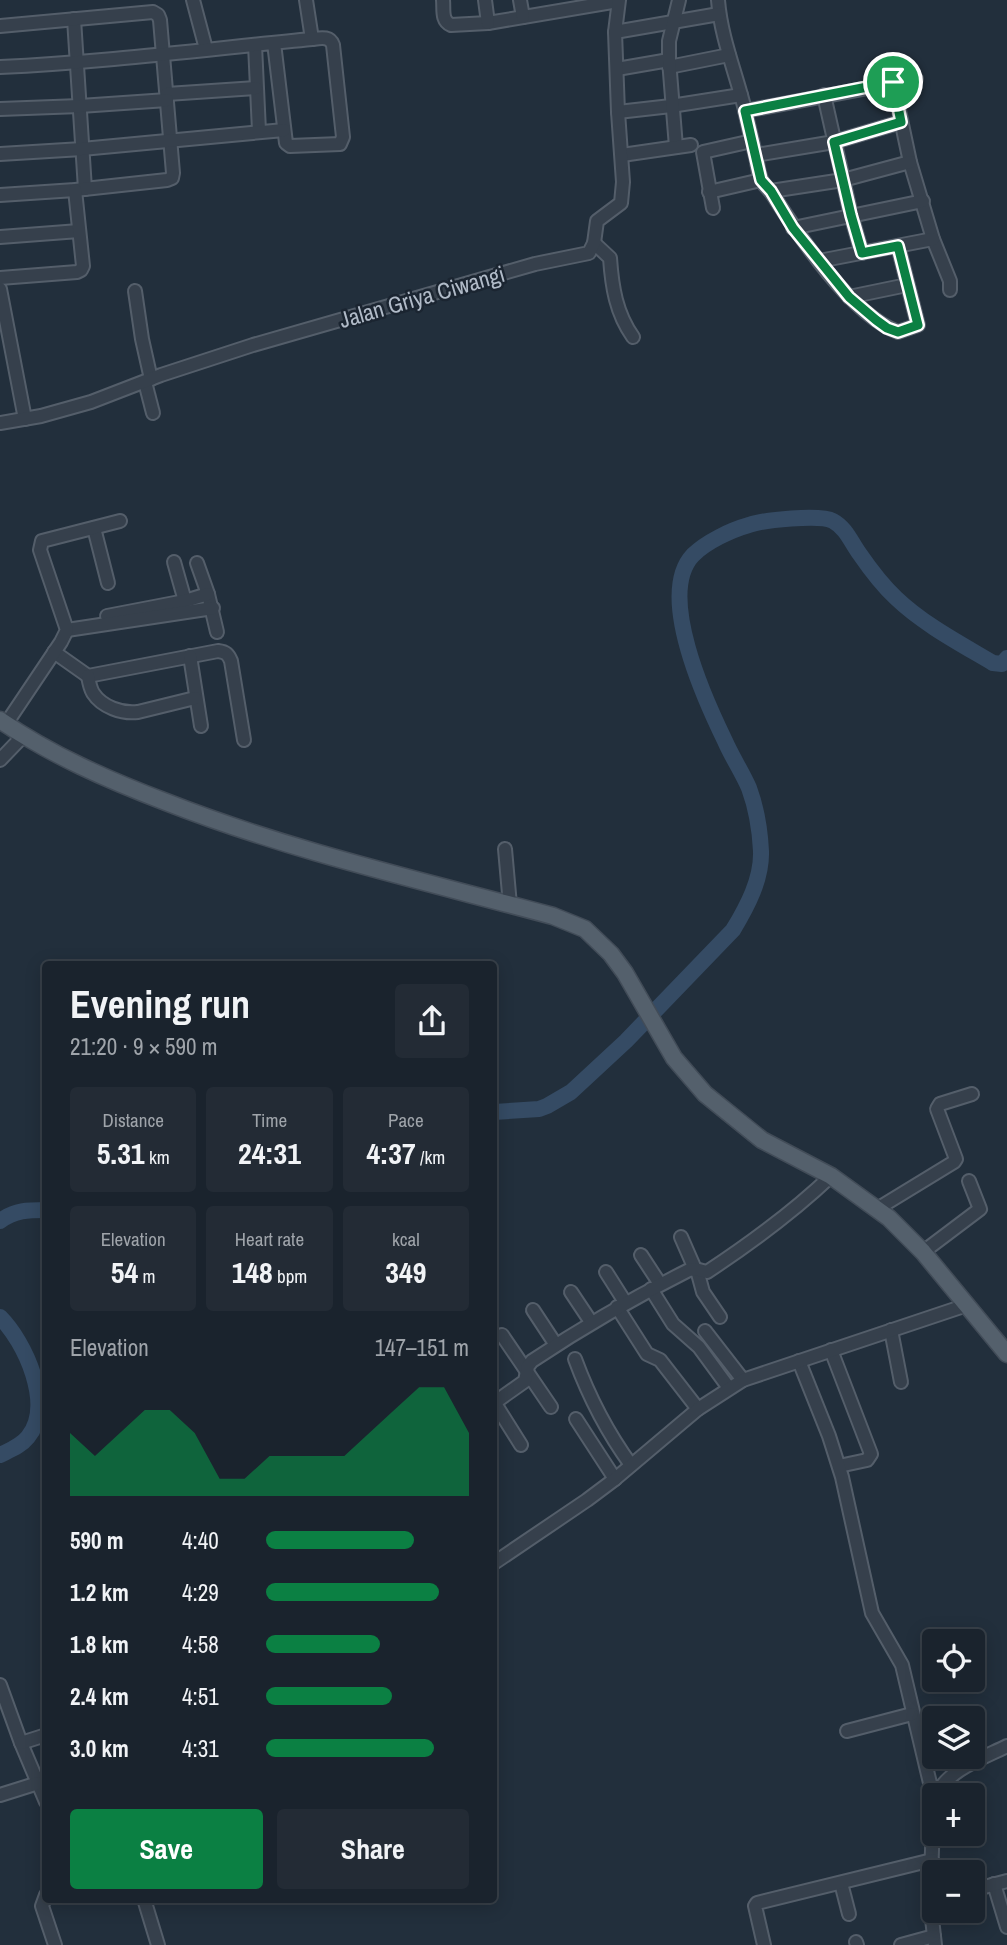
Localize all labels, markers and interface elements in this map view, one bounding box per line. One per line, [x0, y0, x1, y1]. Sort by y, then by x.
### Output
pin [863, 52, 923, 112]
icon: arrive [874, 63, 912, 101]
street label: Jalan Griya Ciwangi [335, 258, 508, 335]
text: Evening run [70, 979, 250, 1030]
button: share [395, 984, 469, 1058]
text: 21:20 · 9 × 590 m [70, 1031, 217, 1062]
text: Distance [102, 1107, 164, 1133]
text: Time [252, 1107, 287, 1133]
text: Pace [388, 1107, 424, 1133]
text: 5.31 [97, 1133, 145, 1173]
text: 24:31 [238, 1133, 301, 1173]
text: 4:37 [366, 1133, 416, 1173]
text: km [145, 1144, 170, 1170]
text: /km [416, 1144, 445, 1170]
text: Elevation [101, 1226, 166, 1252]
text: Heart rate [235, 1226, 304, 1252]
text: kcal [392, 1226, 420, 1252]
text: 54 [111, 1252, 138, 1292]
text: 148 [232, 1252, 273, 1292]
text: 349 [385, 1252, 426, 1292]
text: m [138, 1263, 156, 1289]
text: bpm [273, 1263, 307, 1289]
text: Elevation [70, 1332, 149, 1363]
text: 147–151 m [375, 1332, 469, 1363]
text: 590 m [70, 1525, 123, 1556]
text: 4:40 [182, 1525, 219, 1556]
text: 1.2 km [70, 1577, 129, 1608]
text: 4:29 [182, 1577, 219, 1608]
text: 1.8 km [70, 1629, 129, 1660]
text: 4:58 [182, 1629, 219, 1660]
map controls [922, 1629, 985, 1923]
button: locate [922, 1629, 985, 1692]
text: 2.4 km [70, 1681, 129, 1712]
text: 4:51 [182, 1681, 219, 1712]
button: layers [922, 1706, 985, 1769]
text: 3.0 km [70, 1733, 129, 1764]
text: 4:31 [182, 1733, 219, 1764]
button: + [922, 1783, 985, 1846]
button: Save [70, 1809, 263, 1889]
button: Share [277, 1809, 469, 1889]
button: − [922, 1860, 985, 1923]

